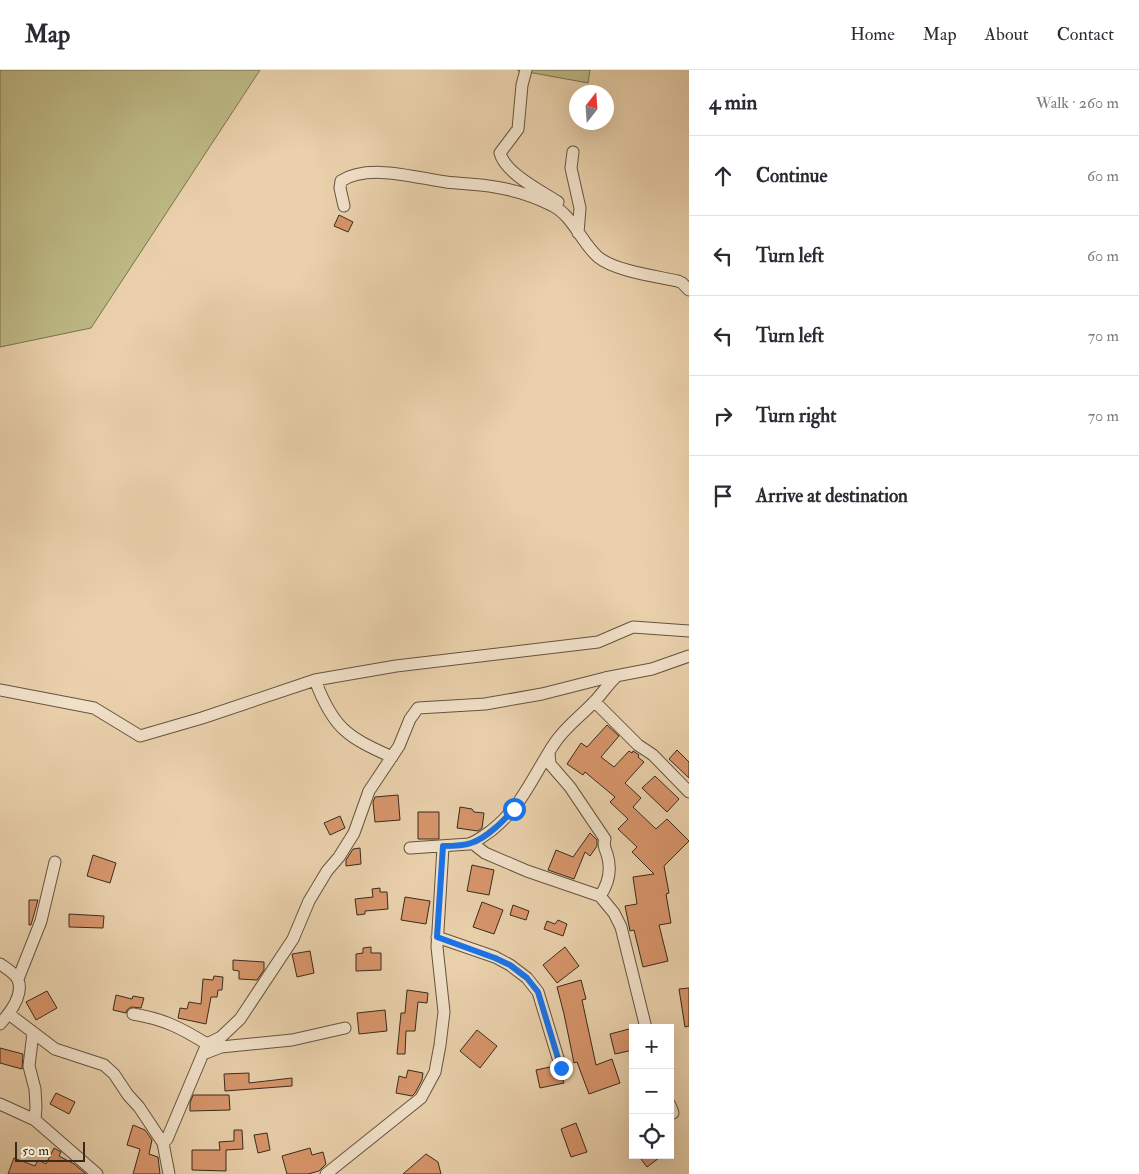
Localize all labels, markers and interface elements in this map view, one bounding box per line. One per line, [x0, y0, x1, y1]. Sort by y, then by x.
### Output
text: Map [25, 19, 70, 50]
text: Home [850, 23, 895, 46]
text: Map [923, 23, 957, 46]
text: About [985, 23, 1029, 46]
text: Contact [1057, 23, 1114, 46]
north arrow [569, 85, 614, 130]
text: 4 min [709, 89, 757, 116]
text: Walk · 260 m [1036, 93, 1119, 113]
icon: ahead [709, 162, 737, 190]
text: Continue [756, 164, 827, 188]
text: 60 m [1087, 166, 1119, 186]
icon: left [709, 242, 737, 270]
text: Turn left [756, 244, 824, 268]
text: 60 m [1087, 246, 1119, 266]
icon: left [709, 322, 737, 350]
text: Turn left [756, 324, 824, 348]
text: 70 m [1088, 326, 1119, 346]
icon: right [709, 402, 737, 430]
text: Turn right [756, 404, 836, 428]
text: 70 m [1088, 406, 1119, 426]
icon: arrive [709, 482, 737, 510]
text: Arrive at destination [756, 484, 908, 508]
route start [503, 798, 526, 821]
map controls [629, 1024, 674, 1159]
button: + [629, 1024, 674, 1069]
route end [550, 1057, 573, 1080]
button: − [629, 1069, 674, 1114]
button: locate [629, 1114, 674, 1159]
scale bar [15, 1139, 85, 1162]
text: 50 m [22, 1142, 49, 1159]

